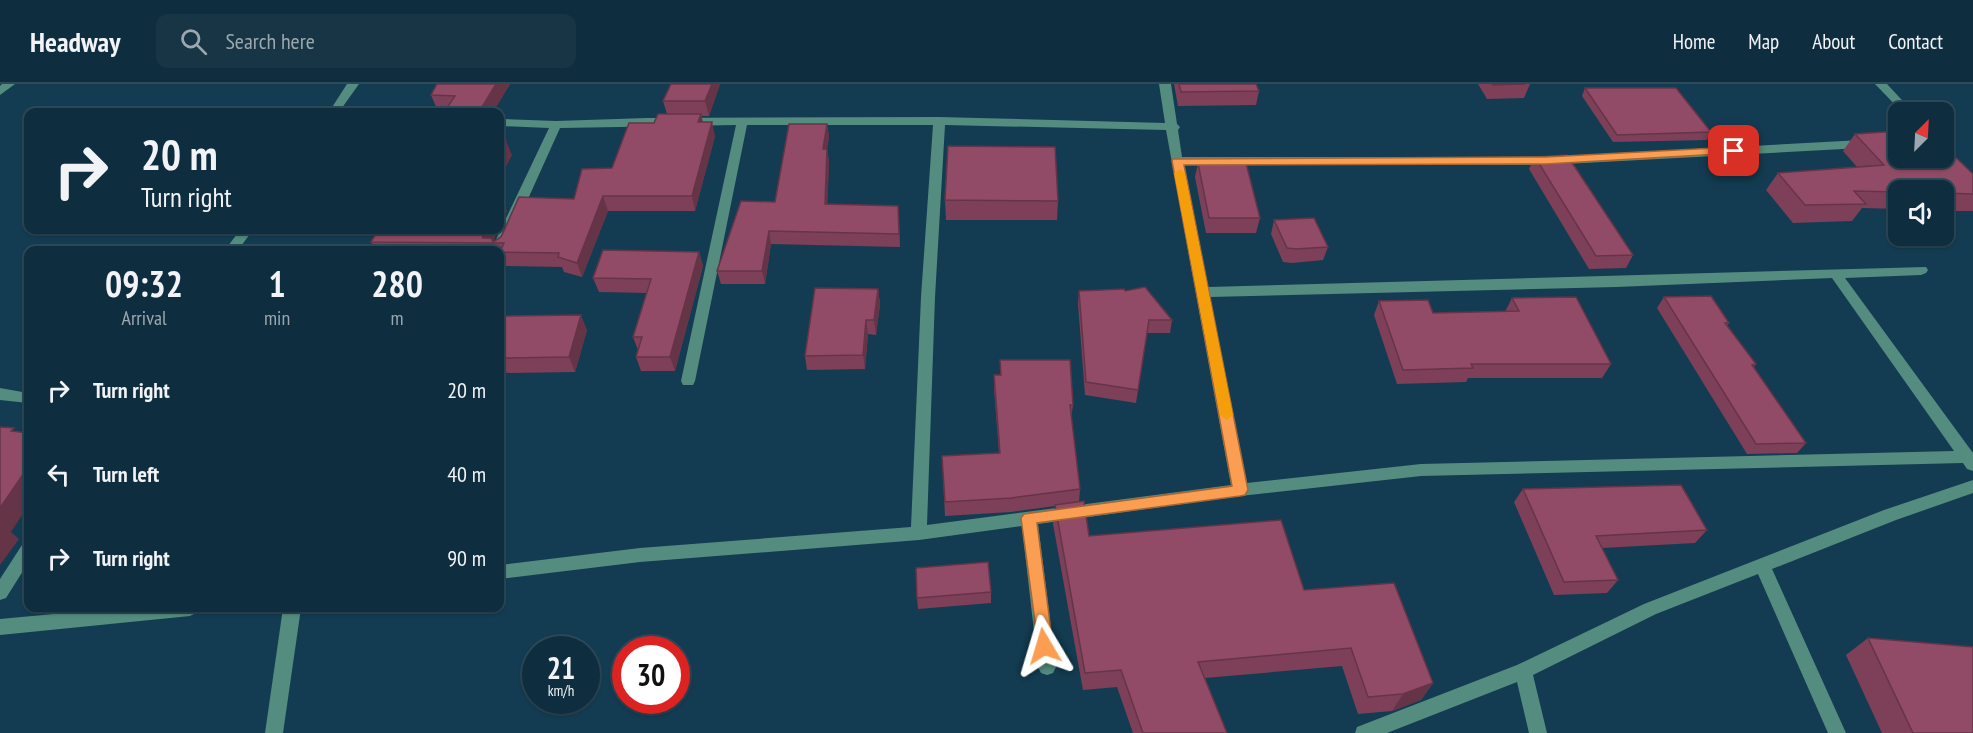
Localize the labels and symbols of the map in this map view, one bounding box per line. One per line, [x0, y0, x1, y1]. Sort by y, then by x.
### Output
north arrow [1888, 102, 1954, 168]
pin [1708, 125, 1759, 176]
position arrow [1012, 614, 1076, 678]
speed limit sign: 30 [612, 636, 690, 714]

